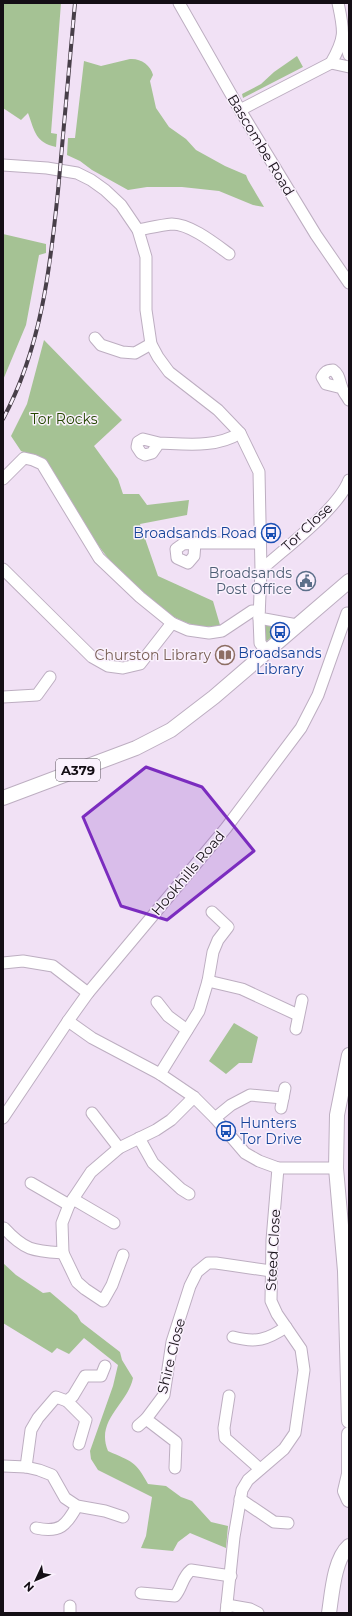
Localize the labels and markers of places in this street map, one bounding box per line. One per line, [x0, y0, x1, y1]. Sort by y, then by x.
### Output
bus stop icon: Broadsands Road [260, 522, 282, 544]
place label: Broadsands Road [133, 524, 257, 542]
place label: Broadsands Post Office [209, 564, 292, 598]
public building icon: Broadsands Post Office [295, 570, 317, 592]
bus stop icon: Broadsands Library [269, 621, 291, 643]
library icon: Churston Library [214, 644, 236, 666]
place label: Broadsands Library [238, 644, 322, 678]
place label: Churston Library [95, 646, 211, 664]
place label: Hunters Tor Drive [240, 1114, 302, 1148]
bus stop icon: Hunters Tor Drive [215, 1120, 237, 1142]

